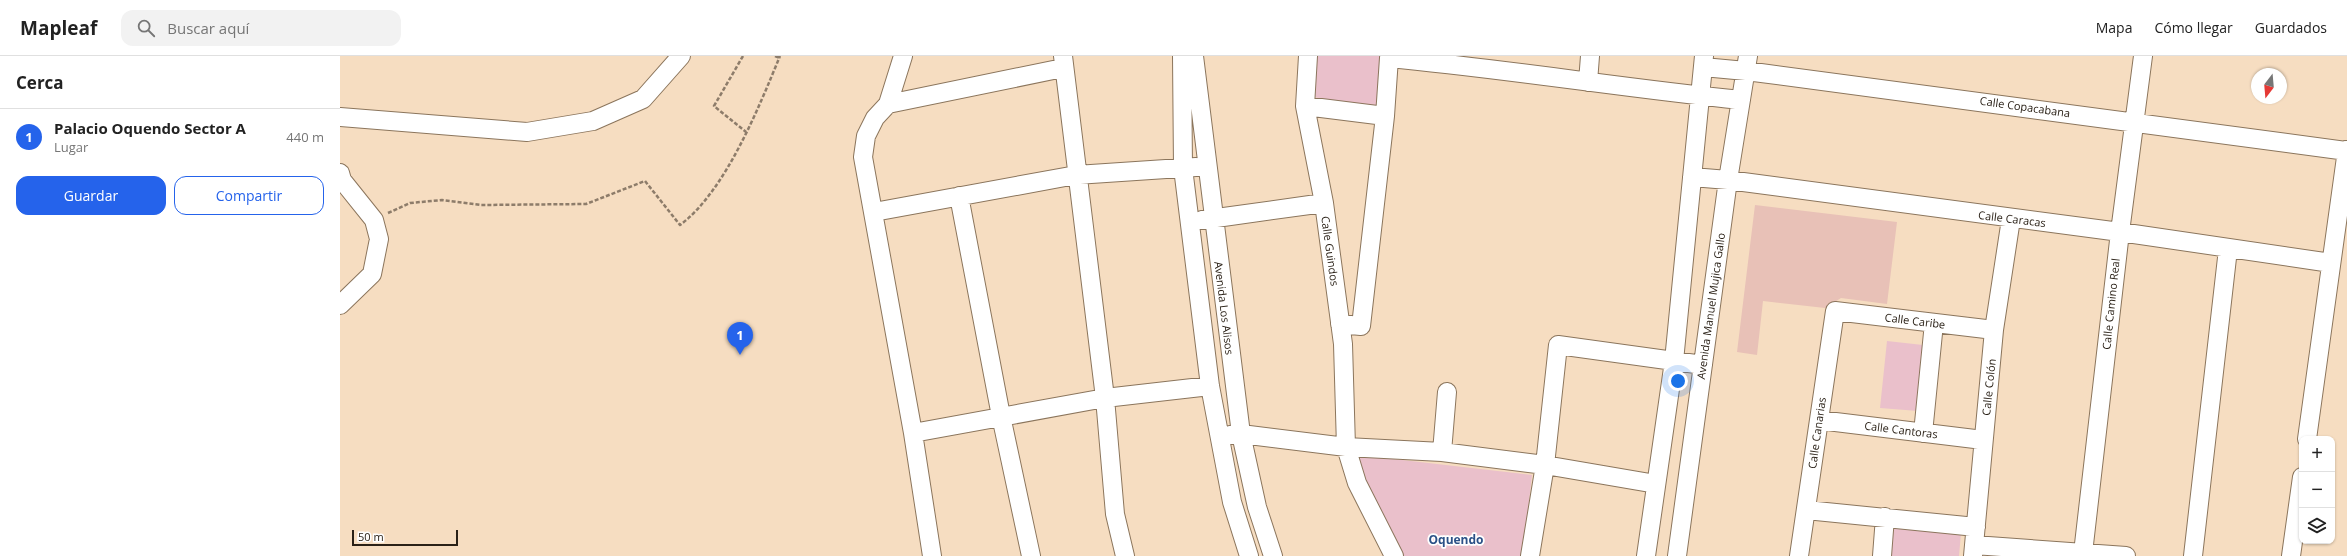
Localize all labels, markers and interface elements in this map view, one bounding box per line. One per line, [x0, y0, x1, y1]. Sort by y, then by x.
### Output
search box [121, 10, 401, 46]
text: Mapleaf [20, 15, 97, 41]
icon: search [135, 17, 157, 39]
text: Buscar aquí [167, 18, 249, 38]
text: Mapa [2096, 18, 2132, 37]
text: Cómo llegar [2154, 18, 2233, 37]
text: Guardados [2255, 18, 2327, 37]
north arrow [2251, 68, 2287, 104]
text: Cerca [16, 71, 64, 94]
street label: Calle Copacabana [1979, 93, 2071, 120]
text: Palacio Oquendo Sector A [54, 118, 246, 138]
text: 1 [25, 128, 33, 146]
text: 440 m [286, 128, 324, 146]
text: Lugar [54, 138, 88, 156]
button: Guardar [16, 176, 166, 215]
button: Compartir [174, 176, 324, 215]
street label: Calle Caracas [1977, 207, 2047, 230]
street label: Calle Guindos [1318, 215, 1343, 287]
street label: Avenida Manuel Mujica Gallo [1693, 231, 1728, 380]
street label: Calle Camino Real [2098, 258, 2123, 350]
street label: Avenida Los Alisos [1211, 260, 1238, 355]
street label: Calle Caribe [1884, 309, 1946, 332]
pin: 1 [727, 322, 753, 355]
street label: Calle Colón [1978, 358, 1999, 416]
your location [1668, 371, 1688, 391]
street label: Calle Canarias [1804, 396, 1829, 470]
street label: Calle Cantoras [1864, 418, 1939, 441]
map controls [2299, 436, 2335, 544]
button: + [2299, 436, 2335, 472]
button: − [2299, 472, 2335, 508]
button: layers [2299, 508, 2335, 544]
scale bar [352, 528, 458, 547]
text: 50 m [358, 529, 384, 544]
district label: Oquendo [1428, 531, 1484, 548]

